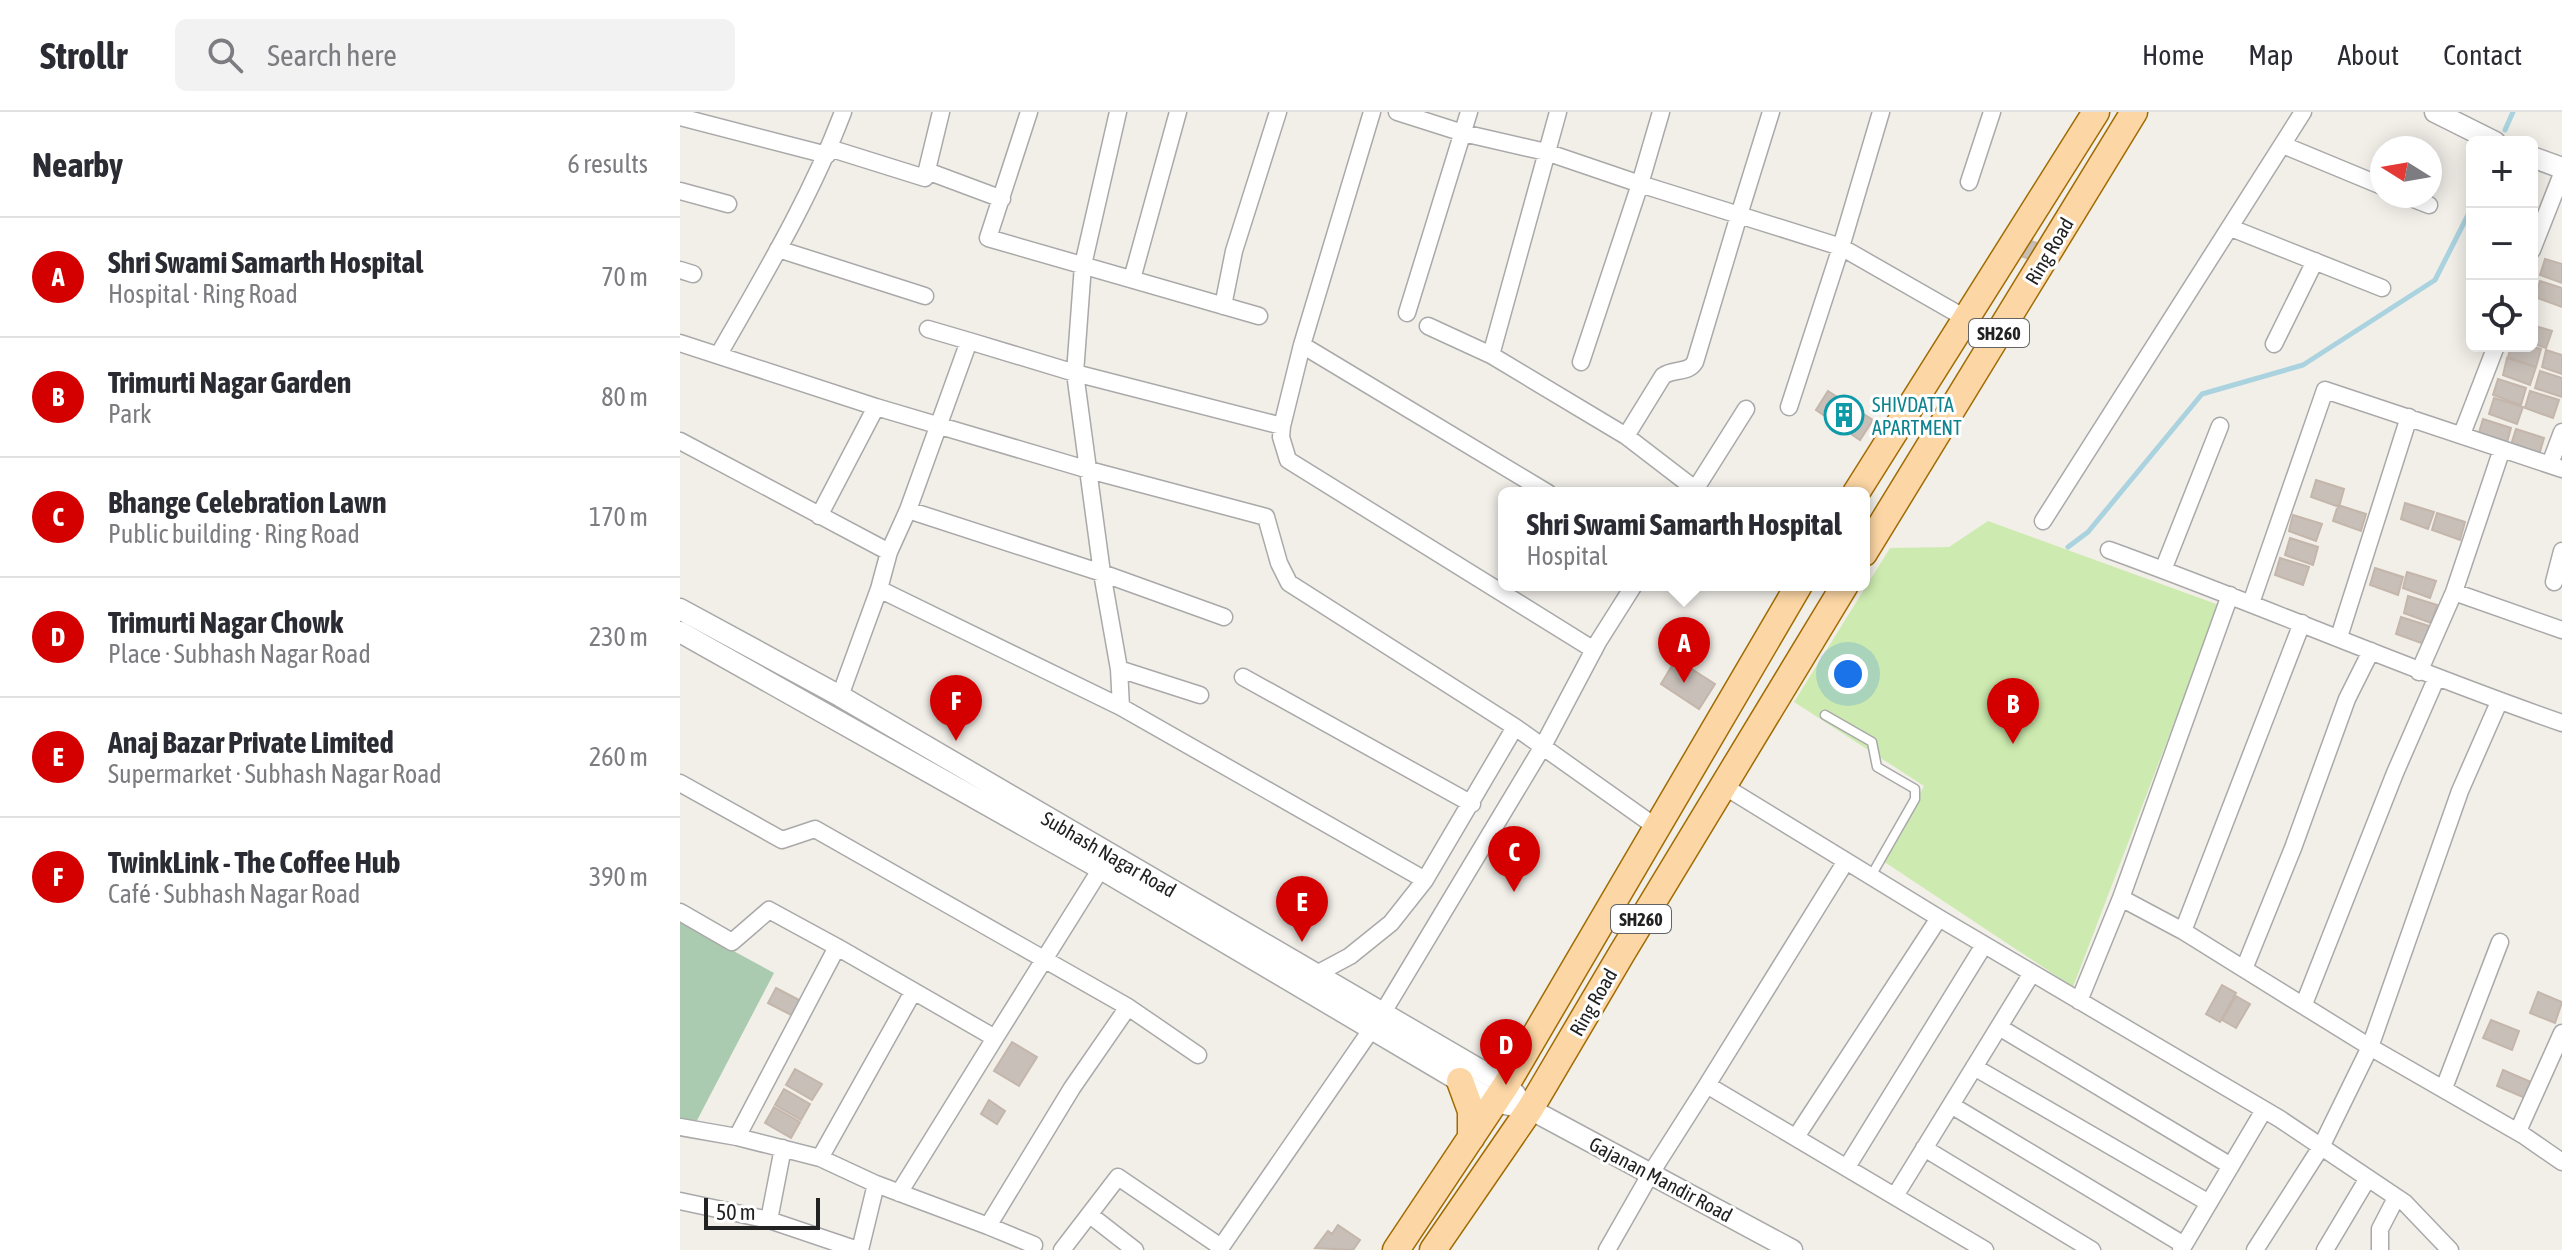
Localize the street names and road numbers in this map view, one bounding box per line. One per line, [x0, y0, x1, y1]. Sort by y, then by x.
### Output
street label: Ring Road [2020, 213, 2078, 289]
road number: SH260 [1969, 319, 2029, 347]
street label: Subhash Nagar Road [1038, 806, 1180, 902]
road number: SH260 [1611, 905, 1671, 933]
street label: Ring Road [1565, 964, 1621, 1040]
street label: Gajanan Mandir Road [1586, 1132, 1736, 1226]

